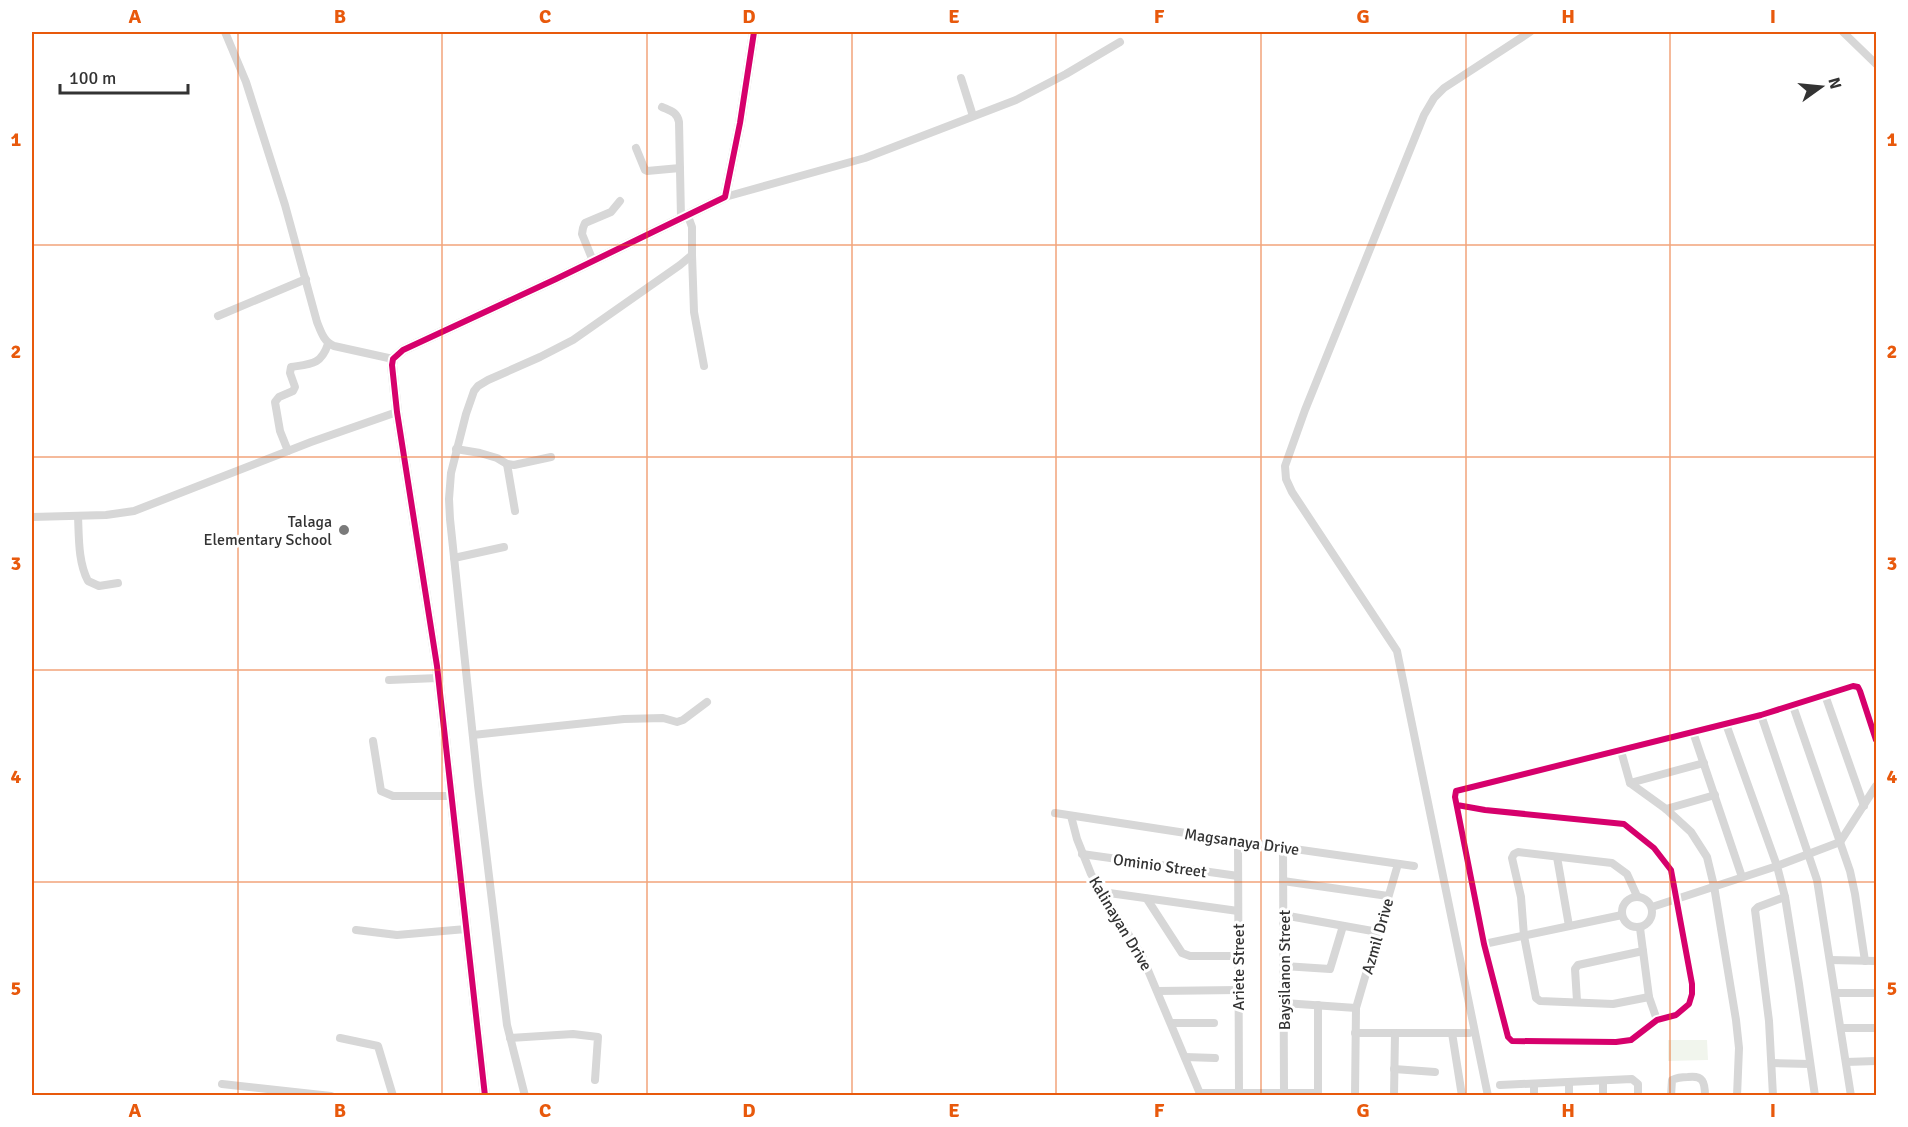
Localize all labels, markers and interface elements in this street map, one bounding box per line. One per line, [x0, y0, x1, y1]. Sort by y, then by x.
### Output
text: A [129, 4, 142, 29]
text: B [334, 4, 346, 29]
text: C [539, 4, 551, 29]
text: D [742, 4, 756, 29]
text: E [948, 4, 960, 29]
text: F [1154, 4, 1165, 29]
text: G [1356, 4, 1370, 29]
text: H [1561, 4, 1575, 29]
text: I [1770, 4, 1776, 29]
scale bar [60, 57, 188, 95]
north arrow [1791, 57, 1851, 117]
text: 100 m [69, 67, 116, 89]
text: N [1823, 75, 1846, 91]
text: 1 [11, 127, 22, 152]
text: 1 [1887, 127, 1898, 152]
text: 2 [11, 339, 21, 364]
text: 2 [1887, 339, 1897, 364]
place label: Talaga Elementary School [203, 512, 332, 550]
marker: Talaga Elementary School [337, 523, 351, 537]
text: 3 [11, 551, 21, 576]
text: 3 [1887, 551, 1897, 576]
text: 4 [11, 764, 22, 789]
text: 4 [1887, 764, 1898, 789]
street label: Magsanaya Drive [1183, 824, 1301, 860]
street label: Ominio Street [1112, 850, 1208, 883]
street label: Kalinayan Drive [1084, 873, 1156, 974]
street label: Azmil Drive [1358, 896, 1398, 977]
street label: Baysilanon Street [1275, 909, 1295, 1030]
street label: Ariete Street [1229, 923, 1249, 1010]
text: 5 [11, 976, 21, 1001]
text: 5 [1887, 976, 1897, 1001]
text: A [129, 1098, 142, 1123]
text: B [334, 1098, 346, 1123]
text: C [539, 1098, 551, 1123]
text: D [742, 1098, 756, 1123]
text: E [948, 1098, 960, 1123]
text: F [1154, 1098, 1165, 1123]
text: G [1356, 1098, 1370, 1123]
text: H [1561, 1098, 1575, 1123]
text: I [1770, 1098, 1776, 1123]

